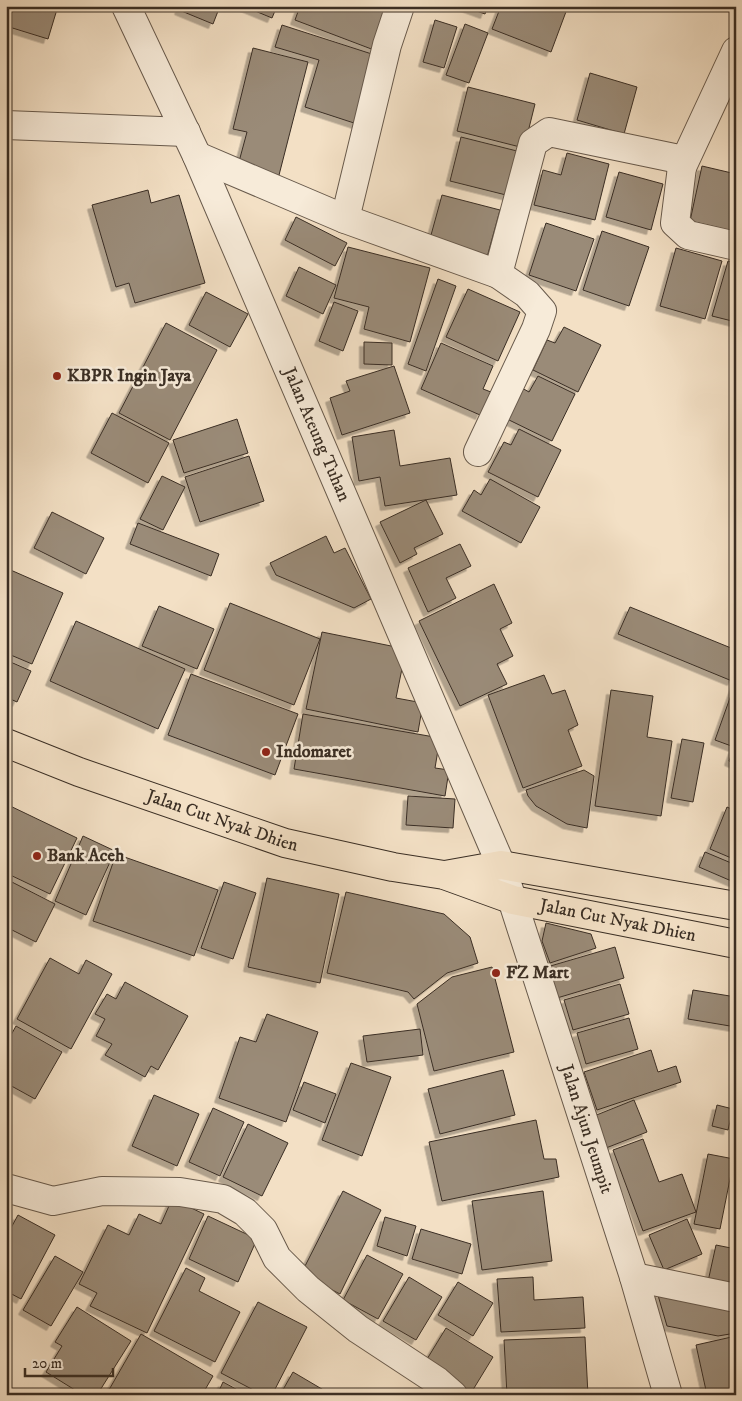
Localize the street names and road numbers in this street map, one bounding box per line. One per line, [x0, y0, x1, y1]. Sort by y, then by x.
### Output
street label: Jalan Ateung Tuhan [277, 362, 355, 505]
street label: Jalan Cut Nyak Dhien [142, 784, 301, 857]
street label: Jalan Cut Nyak Dhien [536, 894, 698, 947]
street label: Jalan Ajun Jeumpit [555, 1060, 617, 1197]

